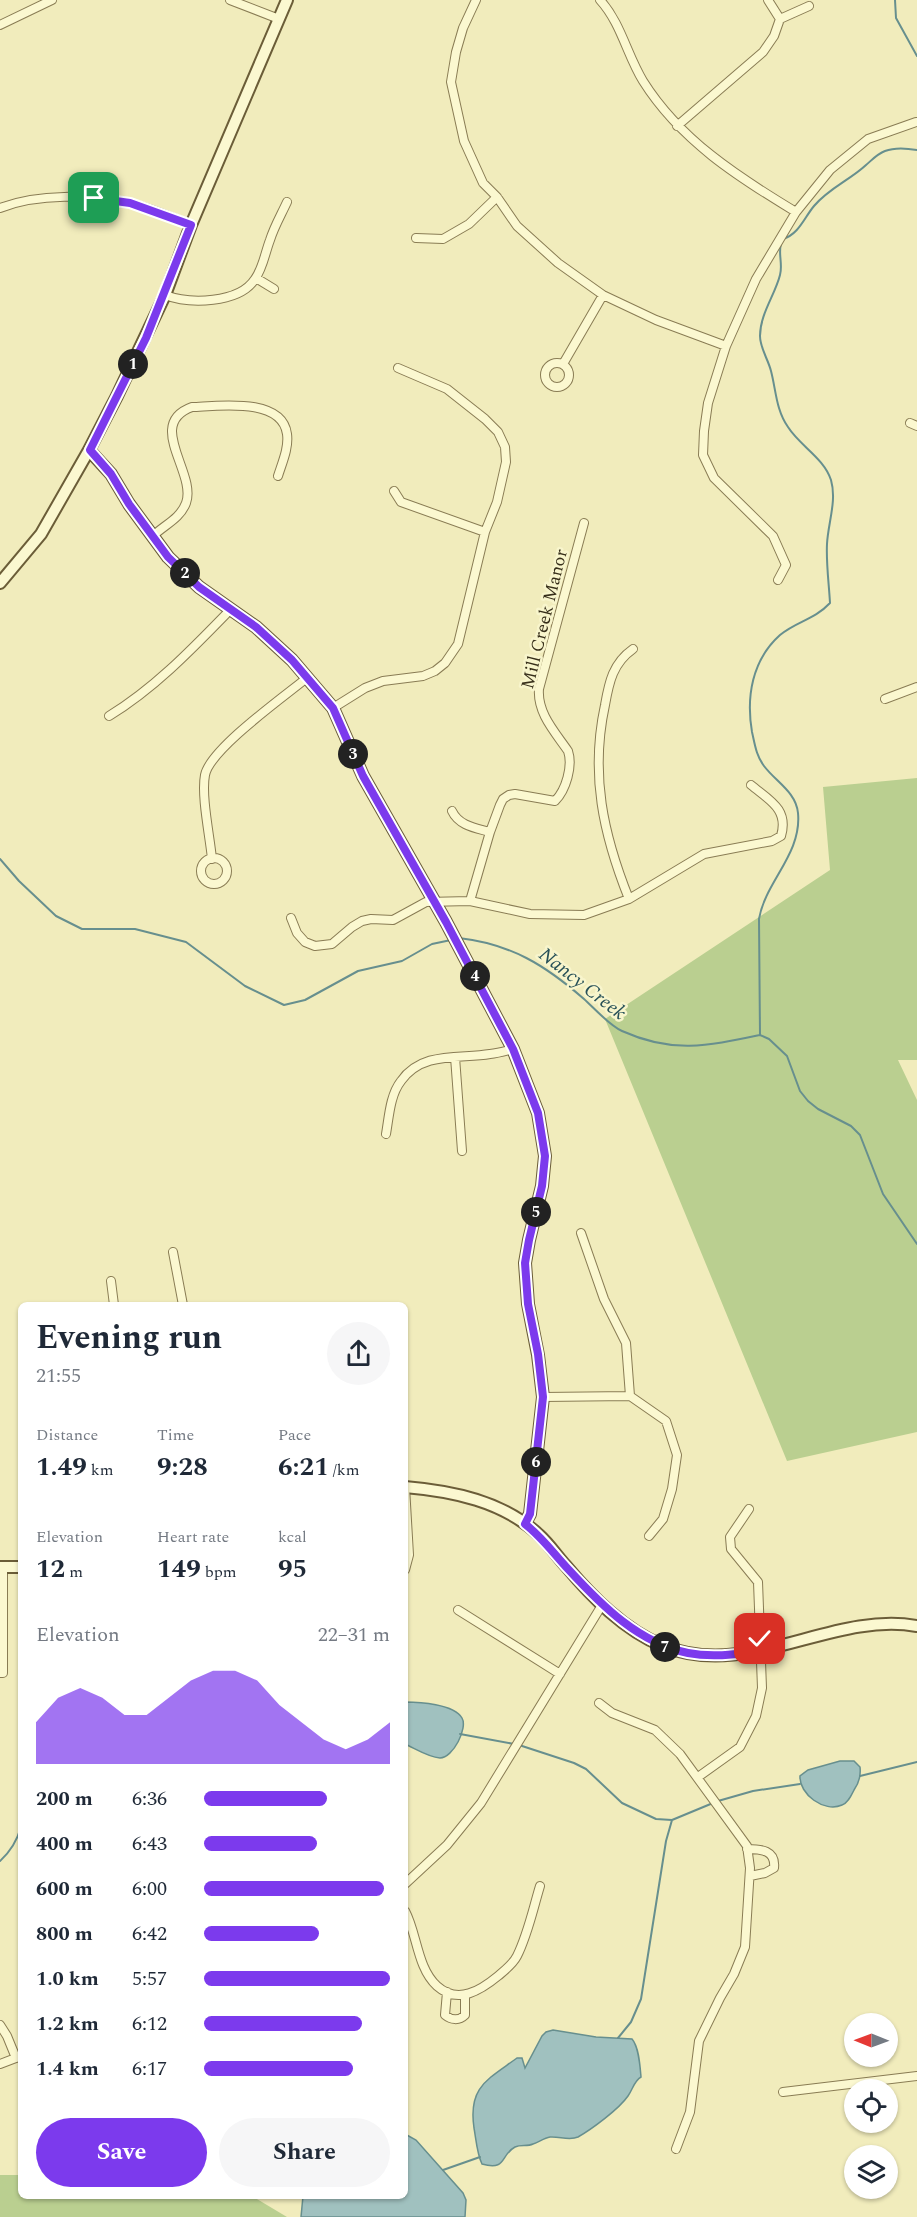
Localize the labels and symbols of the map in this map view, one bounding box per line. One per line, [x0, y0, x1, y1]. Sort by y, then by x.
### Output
pin [68, 172, 119, 223]
pin: 1 [118, 349, 148, 379]
street label: Mill Creek Manor [514, 546, 575, 692]
pin: 2 [170, 558, 200, 588]
pin: 3 [338, 739, 368, 769]
water label: Nancy Creek [532, 940, 633, 1028]
pin: 4 [460, 961, 490, 991]
pin: 5 [521, 1197, 551, 1227]
pin: 6 [521, 1447, 551, 1477]
pin [734, 1613, 785, 1664]
pin: 7 [650, 1632, 680, 1662]
north arrow [844, 2013, 898, 2067]

